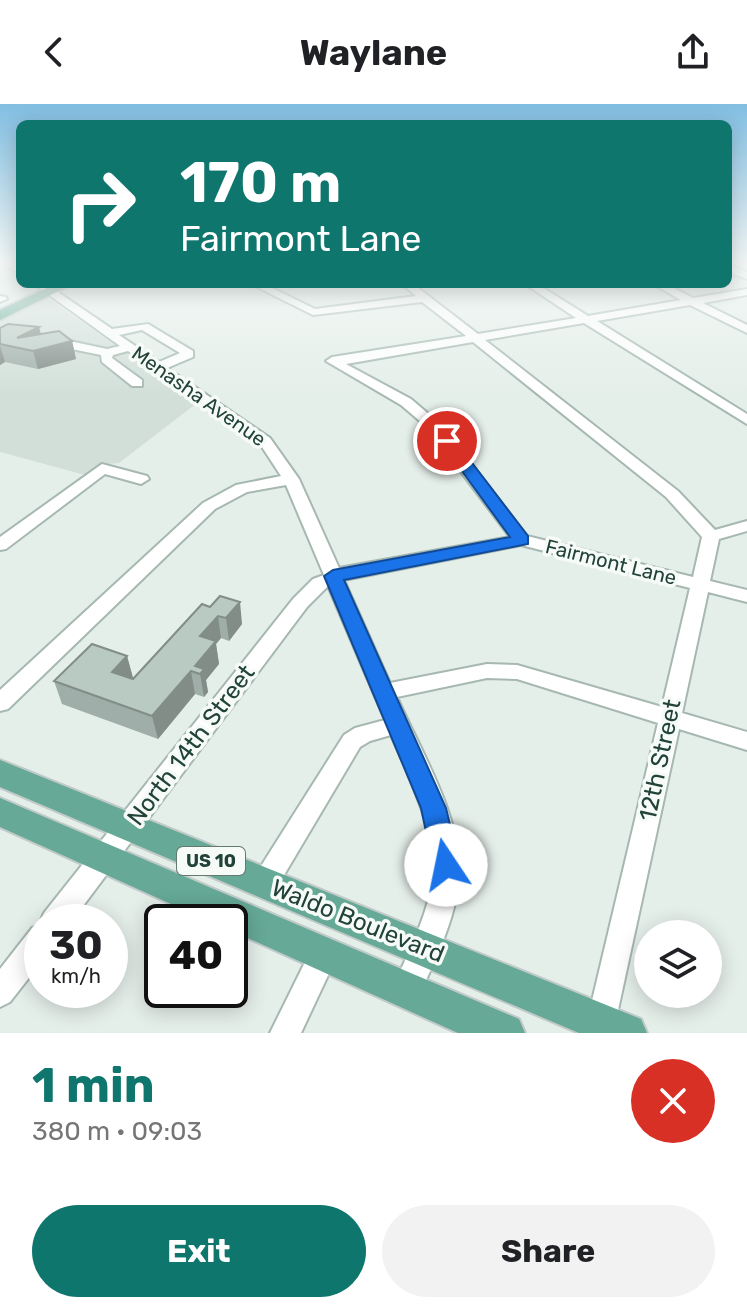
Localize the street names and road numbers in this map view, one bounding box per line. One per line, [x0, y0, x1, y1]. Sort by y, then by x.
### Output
street label: Menasha Avenue [127, 341, 271, 451]
street label: Fairmont Lane [543, 534, 679, 590]
street label: North 14th Street [121, 659, 261, 831]
street label: 12th Street [633, 697, 687, 823]
road number: US 10 [177, 847, 245, 875]
street label: Waldo Boulevard [267, 874, 449, 968]

